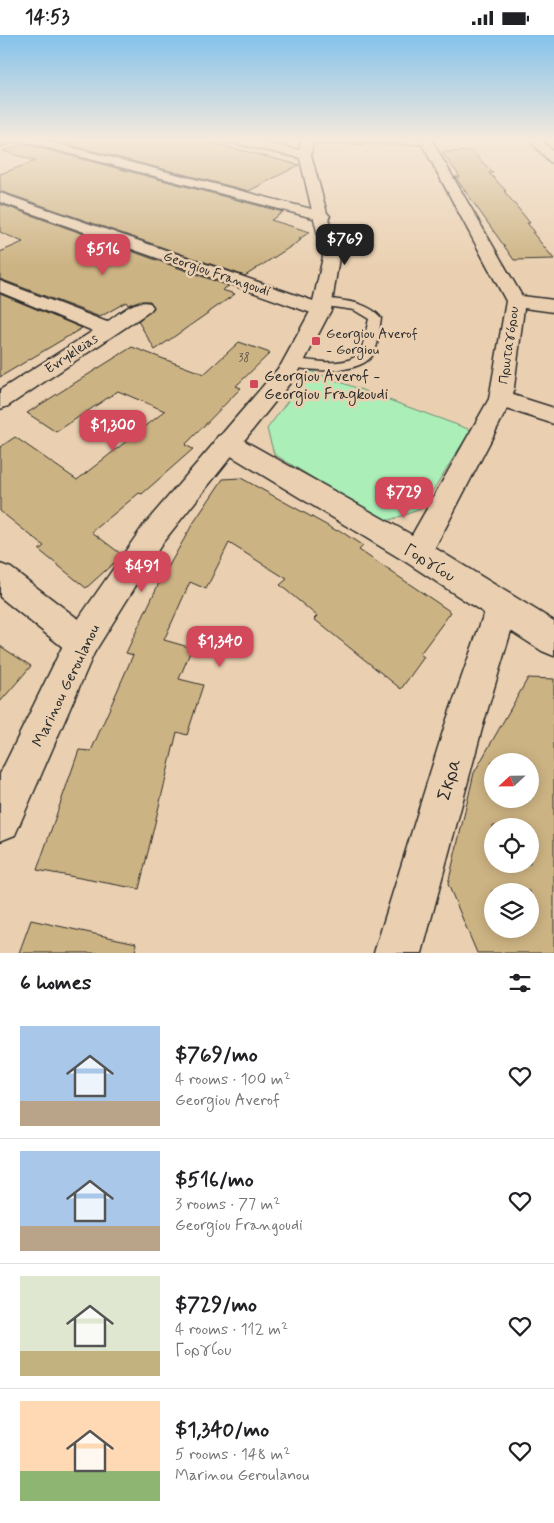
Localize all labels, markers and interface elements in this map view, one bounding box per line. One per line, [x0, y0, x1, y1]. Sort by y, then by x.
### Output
text: 14:53 [25, 5, 70, 30]
pin: $769 [315, 223, 375, 266]
text: $769 [327, 229, 363, 250]
pin: $516 [73, 233, 133, 276]
text: $516 [86, 239, 120, 260]
street label: Georgiou Frangoudi [161, 247, 272, 302]
street label: Πρωταγόρου [495, 305, 523, 385]
place label: Georgiou Averof - Gorgiou [326, 325, 418, 360]
street label: Evrykleias [41, 329, 102, 378]
marker: Georgiou Averof - Gorgiou [310, 335, 322, 347]
house number: 38 [239, 351, 250, 365]
place label: Georgiou Averof - Georgiou Fragkoudi [264, 366, 388, 406]
marker: Georgiou Averof - Georgiou Fragkoudi [248, 378, 260, 390]
pin: $1,300 [72, 409, 154, 452]
text: $1,300 [90, 415, 136, 436]
pin: $729 [374, 477, 434, 519]
text: $729 [386, 482, 422, 503]
street label: Γοργίου [400, 539, 459, 587]
pin: $491 [112, 551, 172, 593]
text: $491 [125, 556, 159, 577]
street label: Marinou Geroulanou [28, 621, 105, 751]
pin: $1,340 [179, 625, 261, 668]
text: $1,340 [197, 631, 243, 652]
north arrow [484, 753, 539, 807]
map controls [484, 753, 539, 938]
street label: Σκρα [432, 755, 467, 804]
button: locate [484, 818, 539, 873]
button: layers [484, 883, 539, 938]
text: 6 homes [20, 969, 91, 997]
icon: filters [506, 969, 534, 997]
text: $769/mo [175, 1041, 258, 1069]
icon: home [60, 1046, 120, 1106]
icon: heart [506, 1062, 534, 1090]
text: 4 rooms · 100 m² [175, 1069, 291, 1090]
text: Georgiou Averof [175, 1090, 280, 1111]
text: $516/mo [175, 1166, 254, 1194]
icon: home [60, 1171, 120, 1231]
icon: heart [506, 1187, 534, 1215]
text: 3 rooms · 77 m² [175, 1194, 280, 1215]
text: Georgiou Frangoudi [175, 1215, 303, 1236]
text: $729/mo [175, 1291, 257, 1319]
icon: home [60, 1296, 120, 1356]
icon: heart [506, 1312, 534, 1340]
text: 4 rooms · 112 m² [175, 1319, 288, 1340]
text: Γοργίου [175, 1340, 231, 1361]
text: $1,340/mo [175, 1416, 269, 1444]
icon: home [60, 1421, 120, 1481]
icon: heart [506, 1437, 534, 1465]
text: 5 rooms · 148 m² [175, 1444, 290, 1465]
text: Marinou Geroulanou [175, 1465, 309, 1486]

